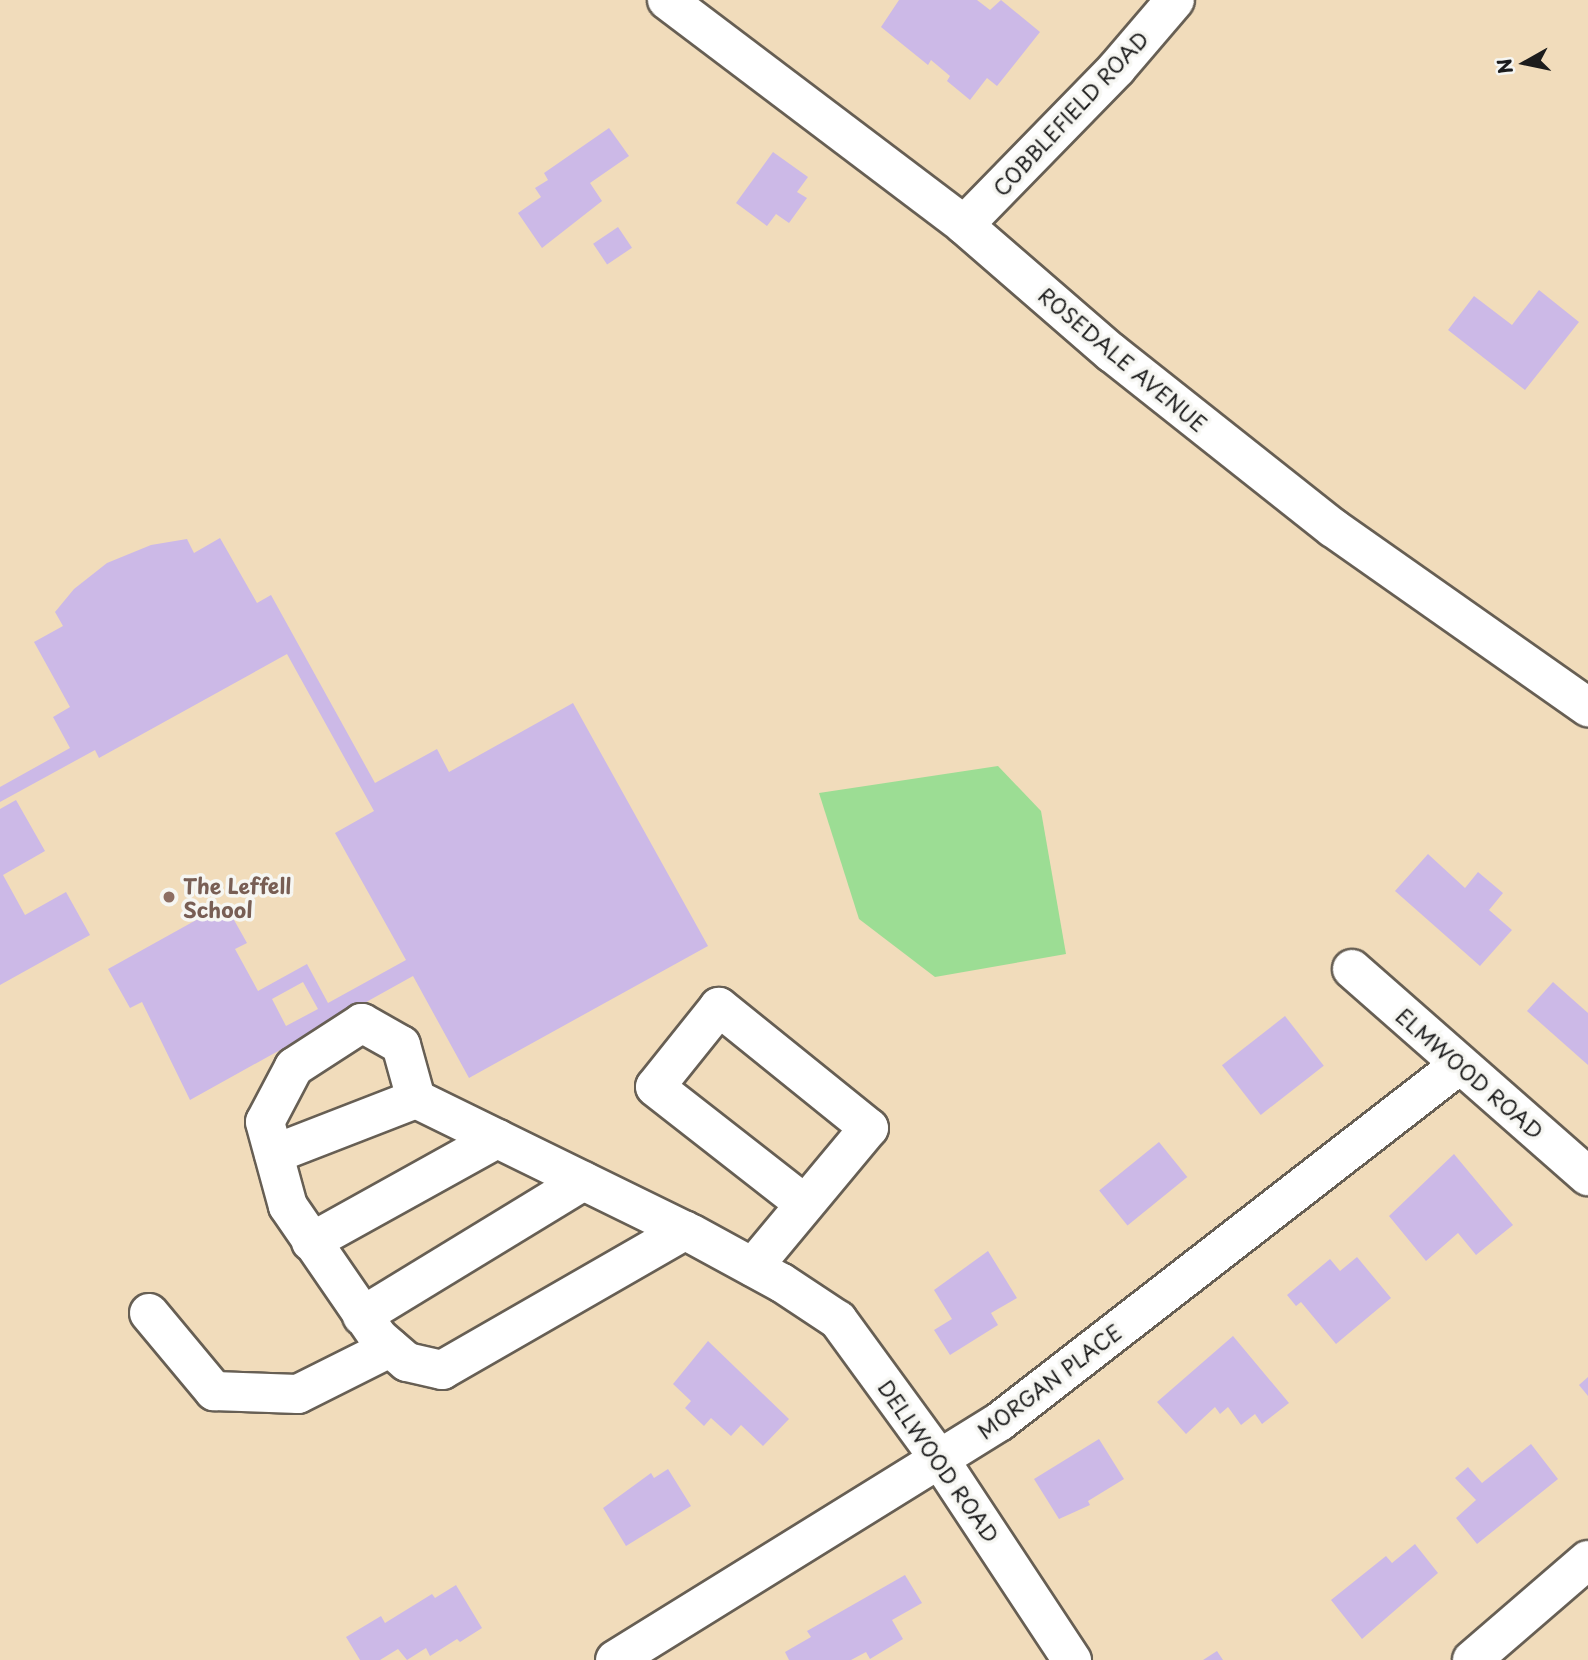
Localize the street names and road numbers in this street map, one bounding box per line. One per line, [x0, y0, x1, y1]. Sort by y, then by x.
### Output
street label: COBBLEFIELD ROAD [987, 25, 1153, 201]
street label: ROSEDALE AVENUE [1035, 282, 1211, 436]
street label: ELMWOOD ROAD [1391, 1002, 1549, 1144]
street label: MORGAN PLACE [971, 1318, 1127, 1444]
street label: DELLWOOD ROAD [873, 1374, 1005, 1548]

